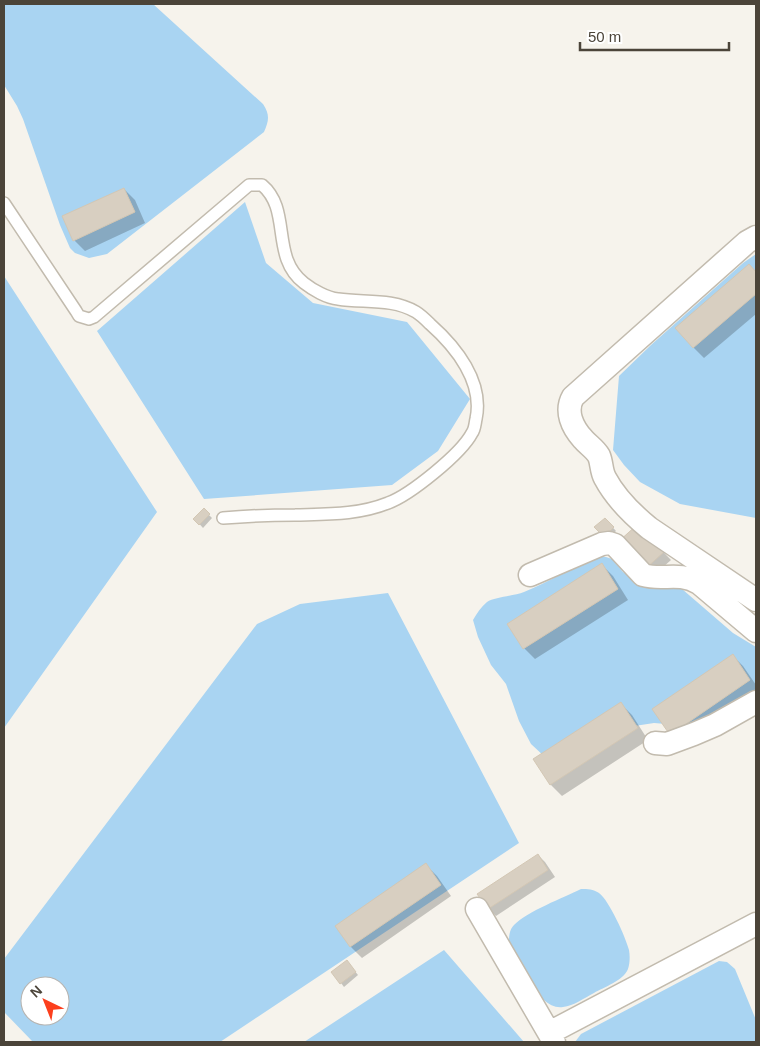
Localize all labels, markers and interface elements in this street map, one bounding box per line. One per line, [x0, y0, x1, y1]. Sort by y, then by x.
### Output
scale bar [580, 20, 729, 52]
text: 50 m [588, 28, 621, 45]
north arrow [20, 976, 70, 1026]
text: N [27, 982, 45, 1001]

